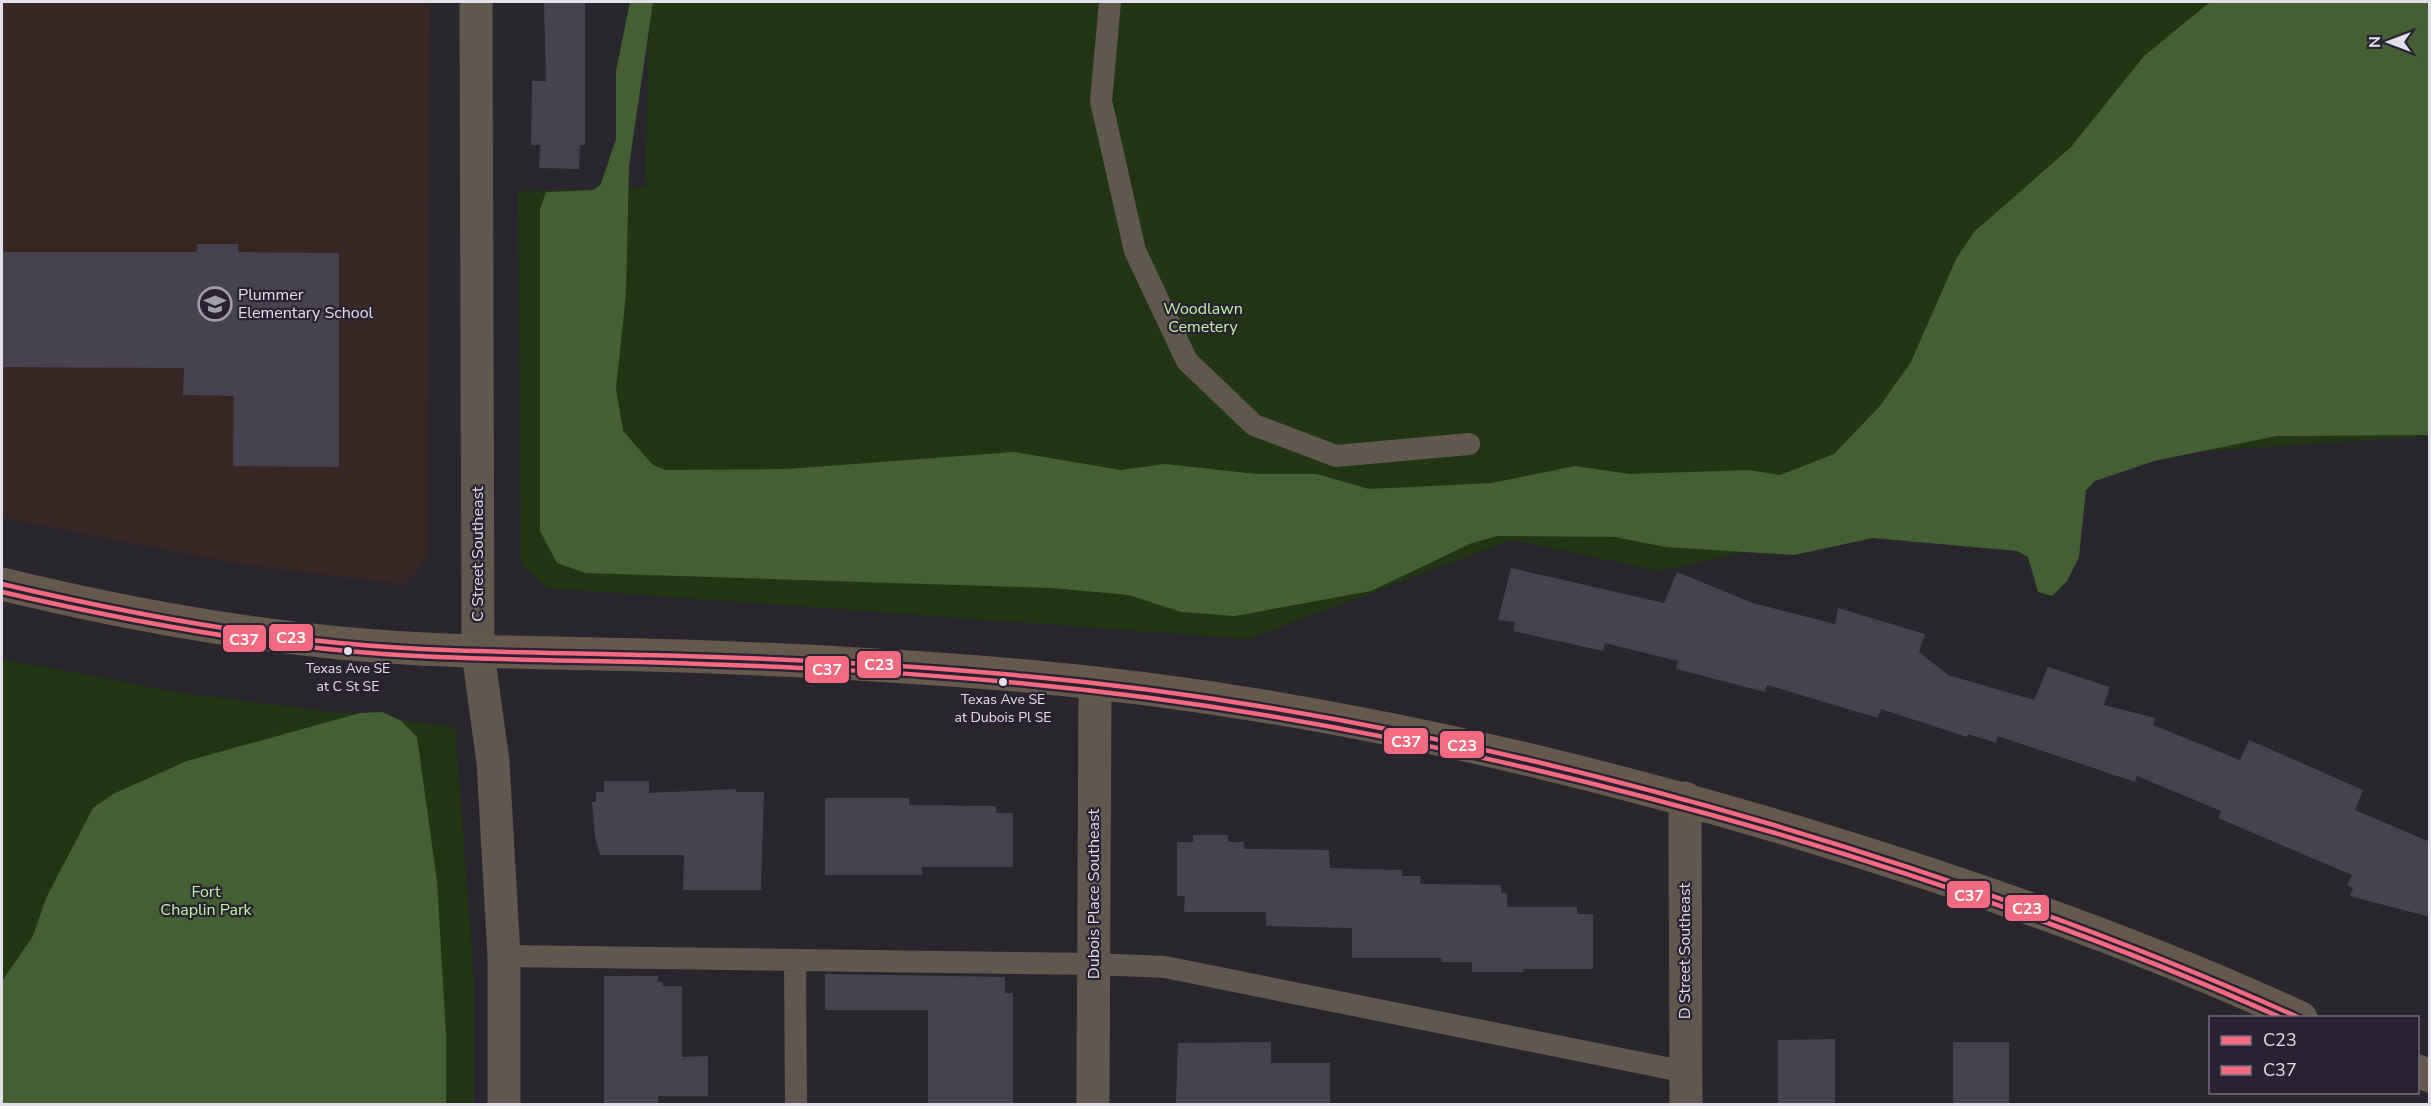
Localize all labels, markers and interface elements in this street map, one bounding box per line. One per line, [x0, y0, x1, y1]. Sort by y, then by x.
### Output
north arrow [2359, 12, 2419, 72]
text: N [2364, 36, 2386, 48]
place label: Plummer Elementary School [238, 284, 374, 324]
school or university icon: Plummer Elementary School [197, 286, 233, 322]
park label: Woodlawn Cemetery [1163, 298, 1243, 338]
street label: C Street Southeast [467, 486, 489, 622]
line badge: C23 [268, 623, 314, 652]
line badge: C37 [222, 624, 267, 653]
text: C23 [276, 627, 306, 649]
text: C37 [229, 629, 259, 651]
marker: Texas Ave SE at C St SE [342, 645, 354, 657]
line badge: C23 [856, 650, 902, 679]
text: C23 [864, 654, 894, 676]
line badge: C37 [804, 655, 850, 684]
place label: Texas Ave SE at C St SE [306, 659, 390, 696]
text: C37 [812, 659, 842, 681]
marker: Texas Ave SE at Dubois Pl SE [997, 676, 1009, 688]
place label: Texas Ave SE at Dubois Pl SE [954, 690, 1052, 727]
line badge: C37 [1383, 727, 1429, 755]
line badge: C23 [1439, 730, 1485, 759]
text: C37 [1391, 731, 1421, 753]
text: C23 [1447, 735, 1477, 757]
street label: Dubois Place Southeast [1083, 808, 1105, 979]
line badge: C37 [1946, 880, 1991, 909]
park label: Fort Chaplin Park [160, 881, 253, 921]
street label: D Street Southeast [1674, 882, 1696, 1019]
text: C37 [1954, 885, 1984, 907]
line badge: C23 [2004, 894, 2050, 922]
text: C23 [2012, 898, 2042, 920]
legend [2209, 1016, 2419, 1094]
text: C23 [2263, 1028, 2297, 1052]
text: C37 [2263, 1058, 2297, 1082]

